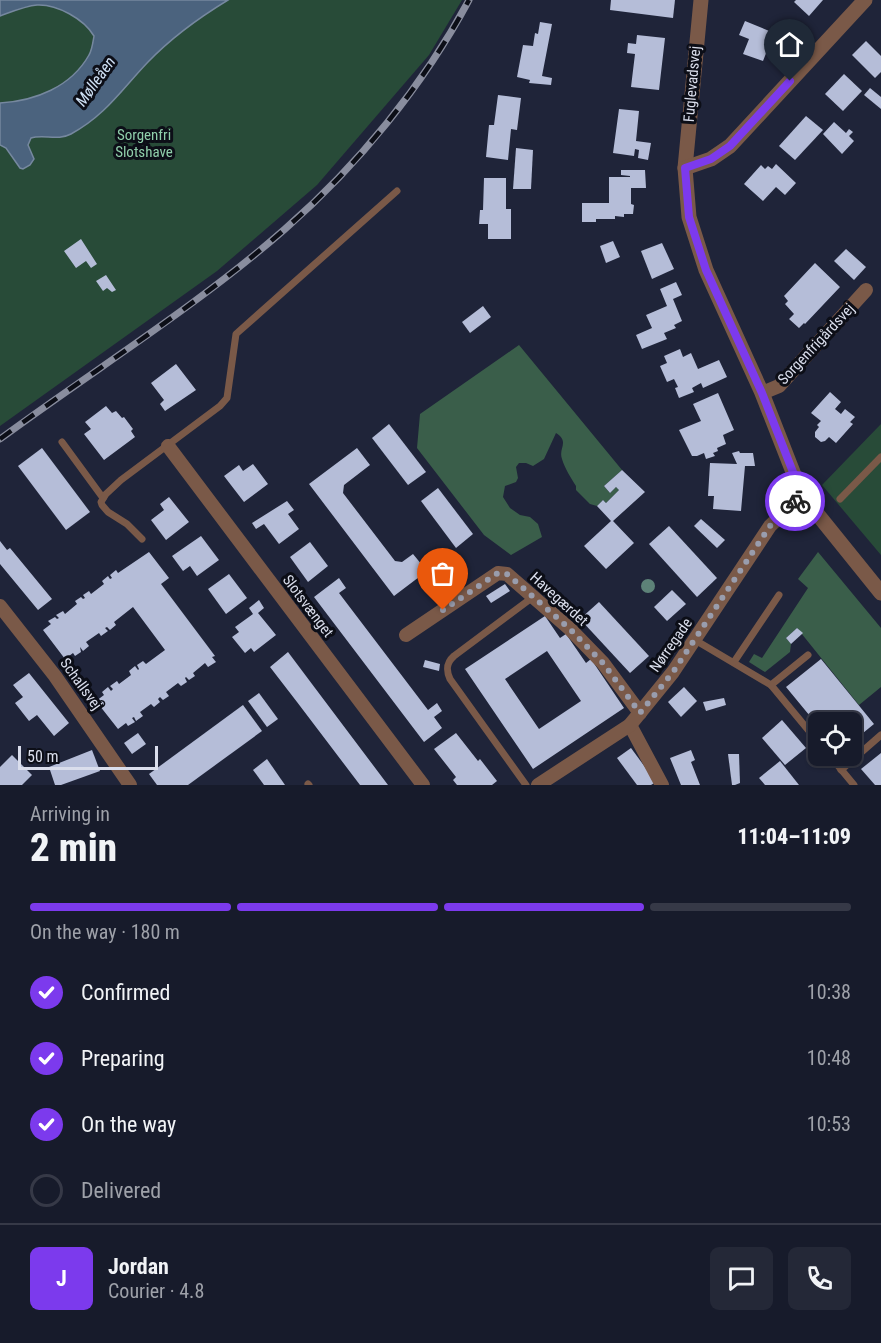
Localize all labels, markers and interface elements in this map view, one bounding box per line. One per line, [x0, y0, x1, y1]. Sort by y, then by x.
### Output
pin [764, 19, 815, 81]
icon: home [773, 28, 806, 61]
street label: Fuglevadsvej [680, 45, 704, 123]
water label: Mølleåen [72, 53, 119, 110]
park label: Sorgenfri Slotshave [115, 126, 173, 161]
street label: Sorgenfrigårdsvej [774, 300, 858, 388]
courier [765, 471, 825, 531]
icon: bike [779, 485, 812, 518]
pin [417, 548, 468, 610]
icon: bag [426, 557, 459, 590]
street label: Havegærdet [526, 568, 592, 630]
street label: Slotsvænget [279, 571, 337, 641]
street label: Nørregade [646, 614, 696, 676]
street label: Schallsvej [56, 655, 106, 713]
map controls [808, 712, 862, 766]
button: locate [808, 712, 862, 766]
scale bar [18, 743, 158, 770]
text: 50 m [27, 747, 59, 766]
text: Arriving in [30, 802, 110, 826]
text: 11:04–11:09 [737, 824, 851, 849]
text: 2 min [30, 825, 117, 871]
text: On the way · 180 m [30, 920, 180, 944]
icon: check [30, 976, 63, 1009]
text: Confirmed [81, 980, 170, 1005]
text: 10:38 [807, 980, 851, 1004]
icon: check [30, 1042, 63, 1075]
text: Preparing [81, 1046, 165, 1071]
text: 10:48 [807, 1046, 851, 1070]
icon: check [30, 1108, 63, 1141]
text: On the way [81, 1112, 176, 1137]
text: 10:53 [807, 1112, 851, 1136]
text: Delivered [81, 1178, 161, 1203]
button: chat [710, 1247, 773, 1310]
button: phone [788, 1247, 851, 1310]
text: Jordan [108, 1254, 169, 1279]
text: J [56, 1266, 67, 1291]
text: Courier · 4.8 [108, 1279, 204, 1303]

